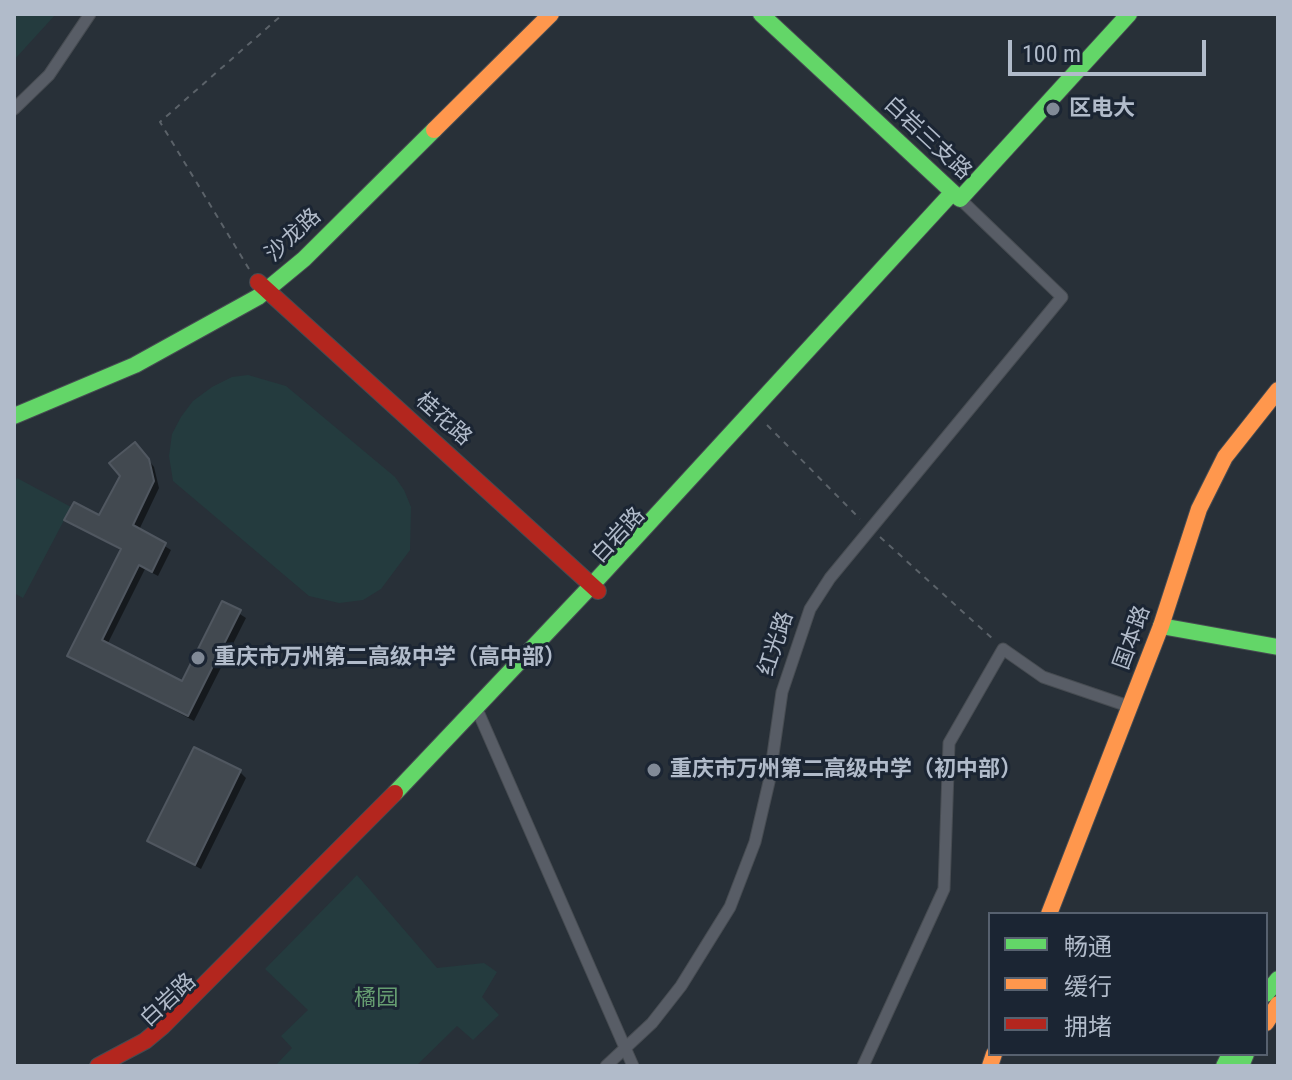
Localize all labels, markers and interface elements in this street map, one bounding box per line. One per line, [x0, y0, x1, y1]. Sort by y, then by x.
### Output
scale bar [1012, 24, 1210, 74]
text: 100 m [1022, 40, 1081, 68]
street label: 白岩三支路 [878, 92, 976, 186]
place label: 区电大 [1069, 96, 1135, 122]
marker: 区电大 [1044, 100, 1062, 118]
street label: 沙龙路 [261, 204, 327, 268]
street label: 桂花路 [410, 388, 476, 452]
street label: 白岩路 [587, 503, 651, 569]
street label: 国本路 [1109, 602, 1157, 674]
street label: 红光路 [754, 609, 800, 679]
place label: 重庆市万州第二高级中学（高中部） [214, 645, 566, 671]
marker: 重庆市万州第二高级中学（高中部） [189, 649, 207, 667]
place label: 重庆市万州第二高级中学（初中部） [670, 757, 1022, 783]
marker: 重庆市万州第二高级中学（初中部） [645, 761, 663, 779]
legend [988, 912, 1268, 1056]
text: 畅通 [1064, 933, 1112, 961]
street label: 白岩路 [136, 969, 202, 1033]
text: 缓行 [1064, 973, 1112, 1001]
park label: 橘园 [354, 986, 398, 1012]
text: 拥堵 [1064, 1013, 1112, 1041]

